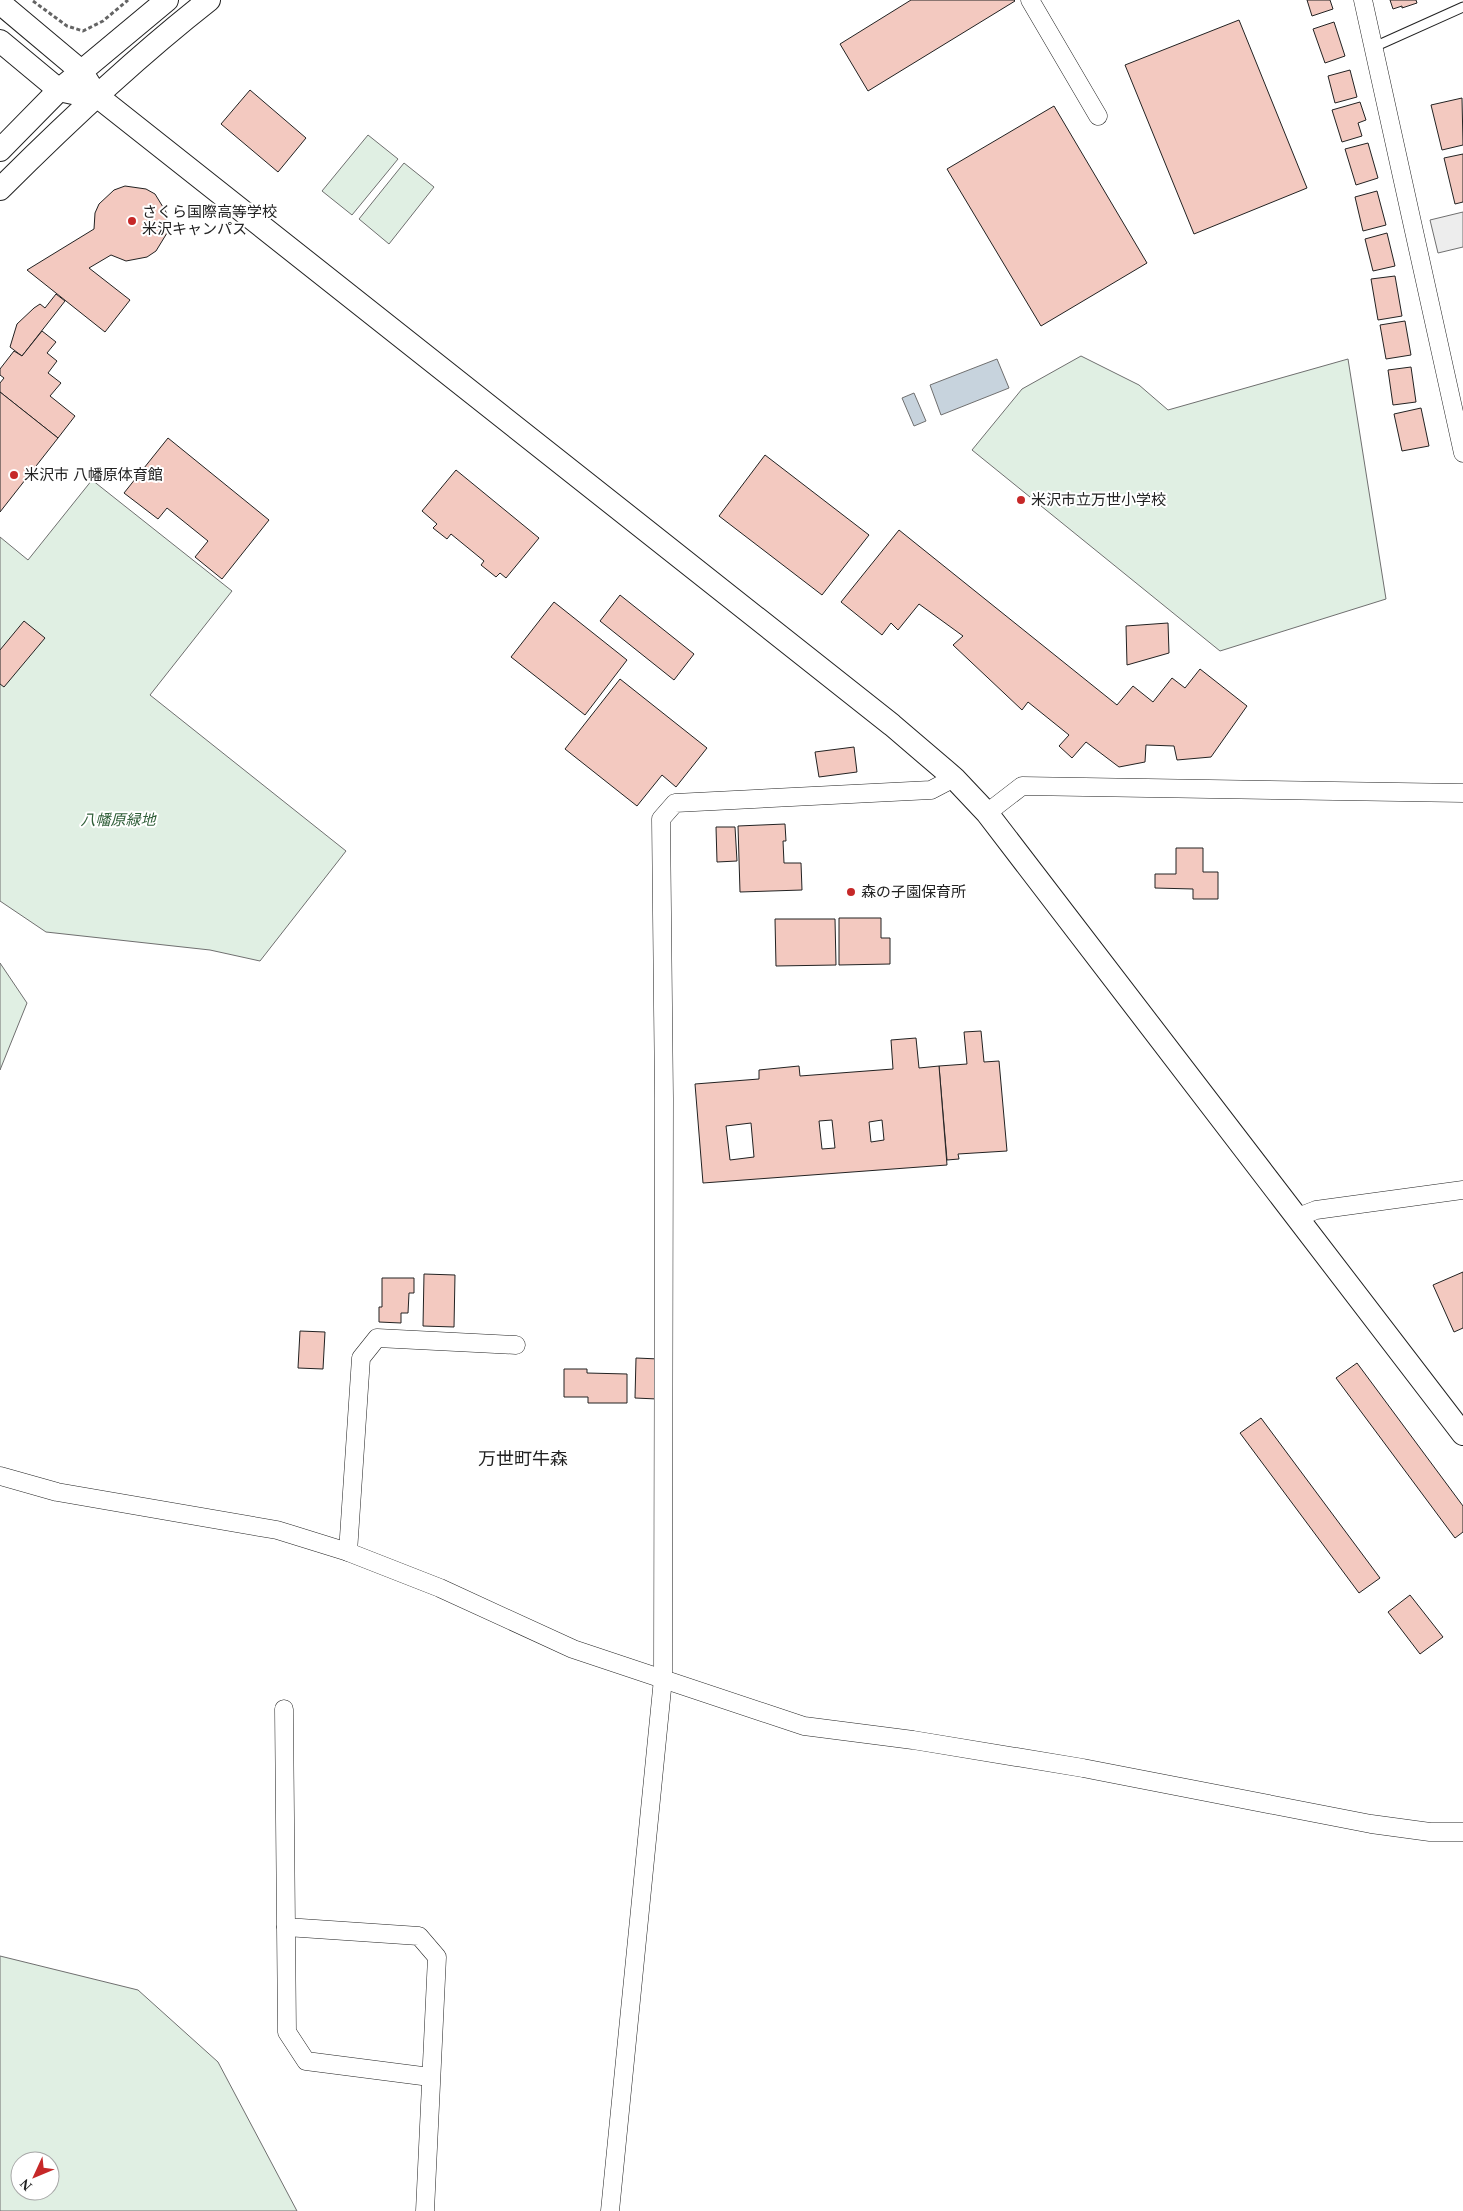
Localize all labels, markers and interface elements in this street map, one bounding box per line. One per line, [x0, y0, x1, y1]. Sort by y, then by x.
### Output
place label: さくら国際高等学校 米沢キャンパス [142, 204, 277, 237]
marker: さくら国際高等学校 米沢キャンパス [126, 215, 138, 227]
place label: 米沢市 八幡原体育館 [24, 467, 163, 483]
marker: 米沢市 八幡原体育館 [8, 469, 20, 481]
place label: 米沢市立万世小学校 [1031, 492, 1166, 508]
marker: 米沢市立万世小学校 [1015, 494, 1027, 506]
park label: 八幡原緑地 [80, 812, 157, 828]
place label: 森の子園保育所 [861, 884, 966, 900]
marker: 森の子園保育所 [845, 886, 857, 898]
district label: 万世町牛森 [478, 1449, 568, 1469]
north arrow [10, 2151, 60, 2201]
text: N [17, 2176, 35, 2194]

